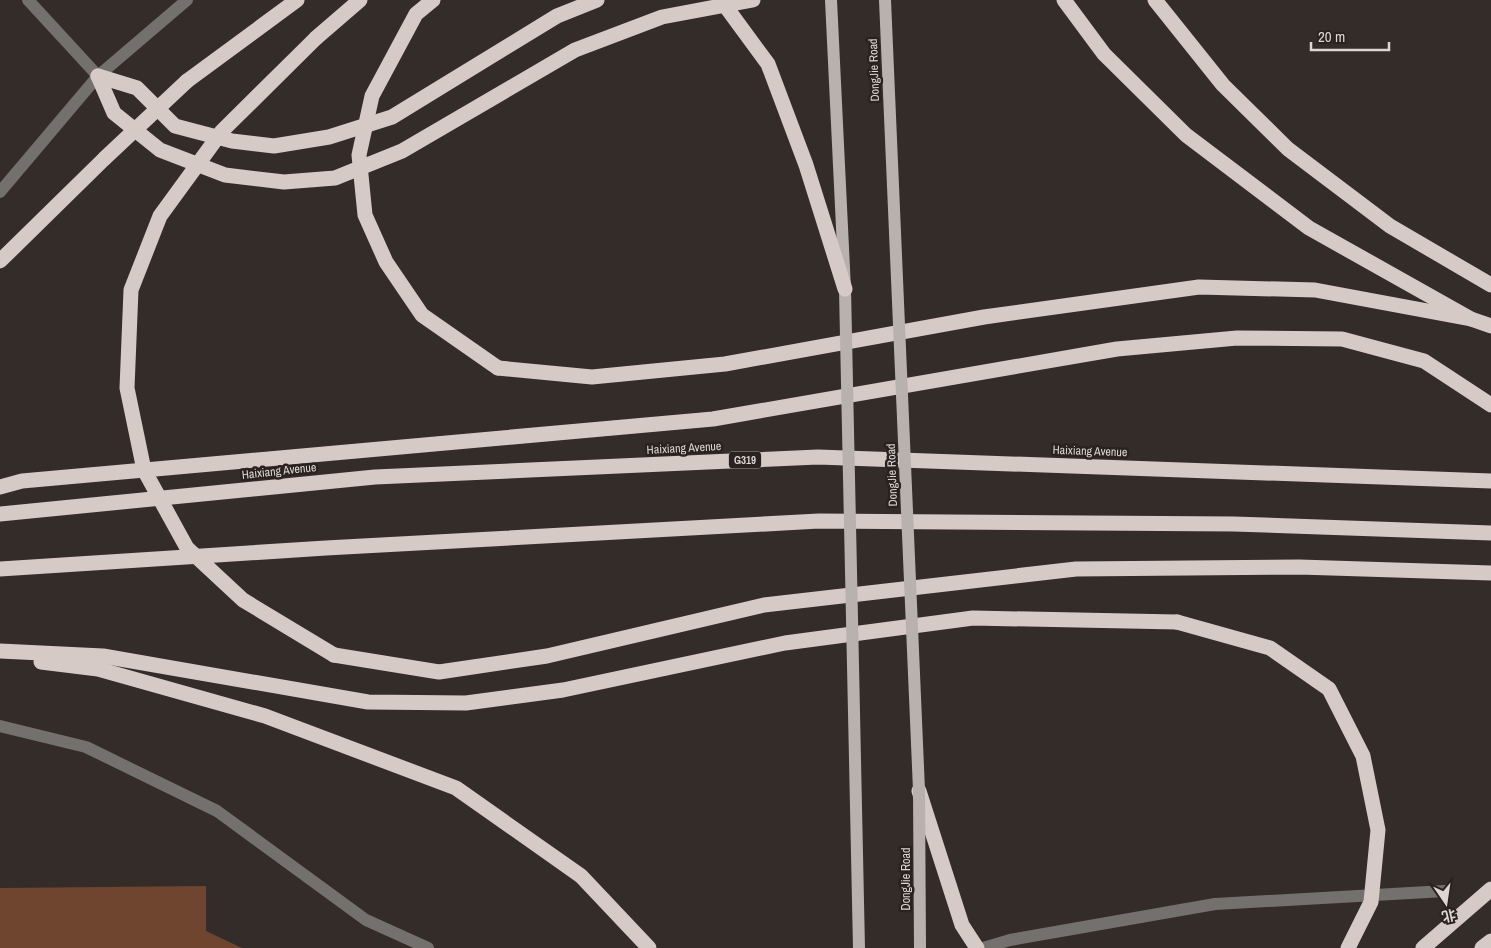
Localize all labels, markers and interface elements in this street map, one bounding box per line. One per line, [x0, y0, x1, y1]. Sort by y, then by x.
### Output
scale bar [1311, 20, 1388, 52]
text: 20 m [1318, 26, 1345, 47]
street label: DongJie Road [865, 38, 883, 102]
street label: Haixiang Avenue [646, 438, 722, 458]
street label: Haixiang Avenue [1052, 442, 1128, 460]
street label: DongJie Road [883, 443, 901, 507]
road number: G319 [729, 452, 761, 468]
street label: Haixiang Avenue [241, 459, 317, 483]
street label: DongJie Road [898, 848, 914, 910]
north arrow [1421, 878, 1471, 928]
text: 北 [1440, 905, 1458, 926]

